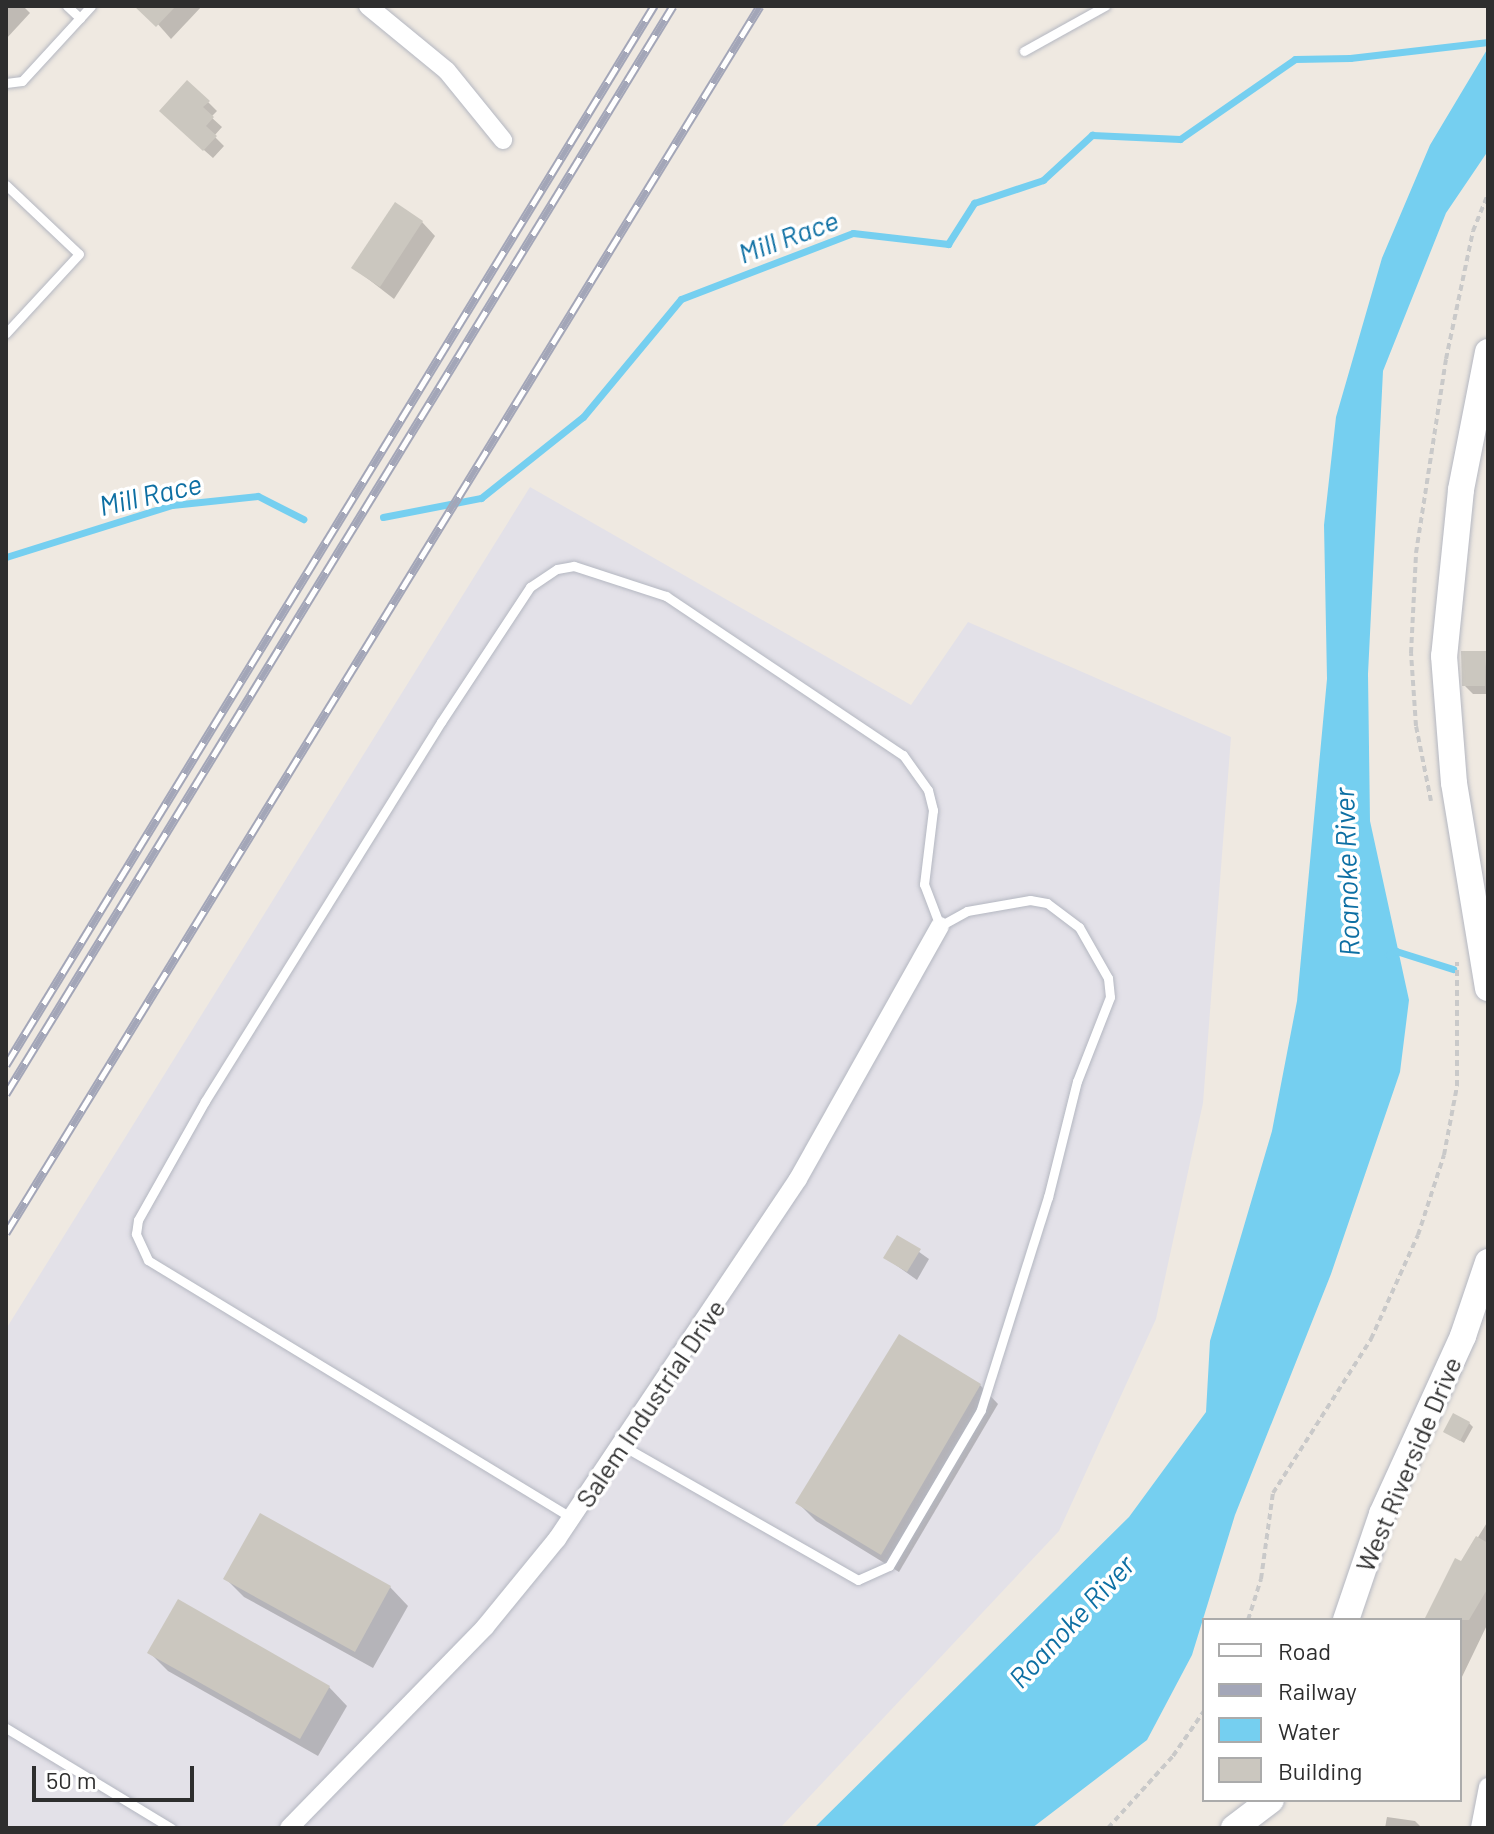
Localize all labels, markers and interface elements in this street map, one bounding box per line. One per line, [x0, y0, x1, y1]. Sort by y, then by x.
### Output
water label: Mill Race [733, 202, 843, 270]
water label: Mill Race [95, 466, 205, 522]
water label: Roanoke River [1326, 787, 1366, 957]
street label: Salem Industrial Drive [569, 1293, 731, 1513]
street label: West Riverside Drive [1349, 1352, 1467, 1576]
water label: Roanoke River [1001, 1548, 1141, 1694]
legend [1202, 1618, 1462, 1802]
text: Road [1278, 1636, 1331, 1665]
text: Railway [1278, 1676, 1357, 1705]
text: Water [1278, 1716, 1340, 1745]
scale bar [36, 1750, 198, 1800]
text: Building [1278, 1756, 1362, 1785]
text: 50 m [46, 1765, 97, 1794]

